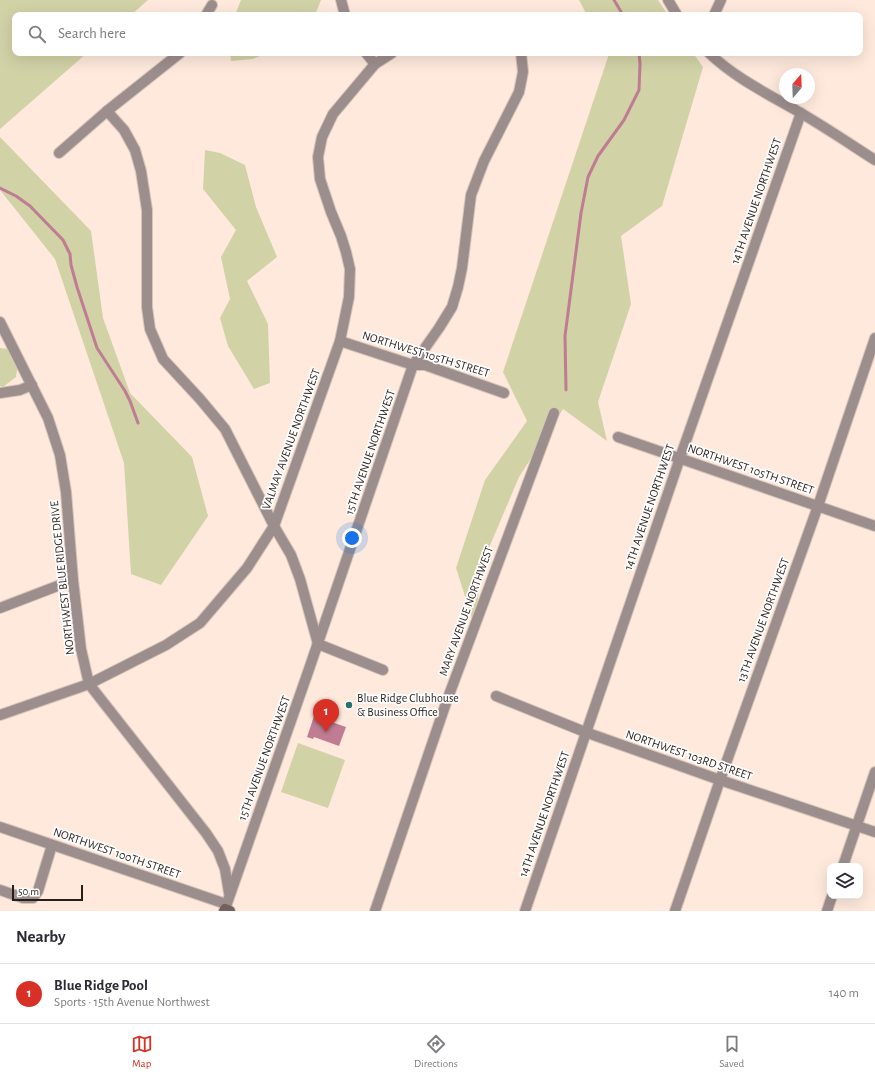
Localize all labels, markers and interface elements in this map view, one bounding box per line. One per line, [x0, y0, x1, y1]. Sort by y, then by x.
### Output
search box [12, 12, 863, 56]
icon: search [26, 23, 48, 45]
text: Search here [58, 26, 126, 41]
north arrow [779, 68, 815, 104]
street label: 14TH AVENUE NORTHWEST [729, 136, 783, 265]
street label: NORTHWEST 105TH STREET [361, 329, 491, 379]
street label: VALMAY AVENUE NORTHWEST [260, 367, 322, 511]
street label: 15TH AVENUE NORTHWEST [343, 388, 397, 516]
street label: 14TH AVENUE NORTHWEST [622, 442, 676, 571]
street label: NORTHWEST 105TH STREET [686, 442, 816, 496]
street label: NORTHWEST BLUE RIDGE DRIVE [48, 500, 76, 656]
your location [342, 528, 362, 548]
street label: MARY AVENUE NORTHWEST [437, 544, 495, 678]
street label: 13TH AVENUE NORTHWEST [735, 556, 791, 684]
place label: Blue Ridge Clubhouse & Business Office [357, 692, 459, 718]
street label: 15TH AVENUE NORTHWEST [236, 694, 292, 822]
pin: 1 [313, 699, 339, 732]
marker: Blue Ridge Clubhouse & Business Office [344, 700, 354, 710]
street label: NORTHWEST 103RD STREET [624, 728, 754, 782]
street label: 14TH AVENUE NORTHWEST [517, 749, 571, 878]
street label: NORTHWEST 100TH STREET [52, 826, 182, 881]
map controls [827, 863, 863, 899]
button: layers [827, 863, 863, 899]
scale bar [12, 883, 83, 902]
text: 50 m [18, 886, 39, 897]
text: Nearby [16, 928, 66, 945]
text: Blue Ridge Pool [54, 978, 148, 993]
text: 1 [27, 987, 31, 1000]
text: 140 m [829, 987, 859, 1000]
text: Sports · 15th Avenue Northwest [54, 996, 210, 1009]
tab: Map [131, 1033, 153, 1070]
tab: Directions [414, 1033, 458, 1070]
tab: Saved [719, 1033, 744, 1070]

